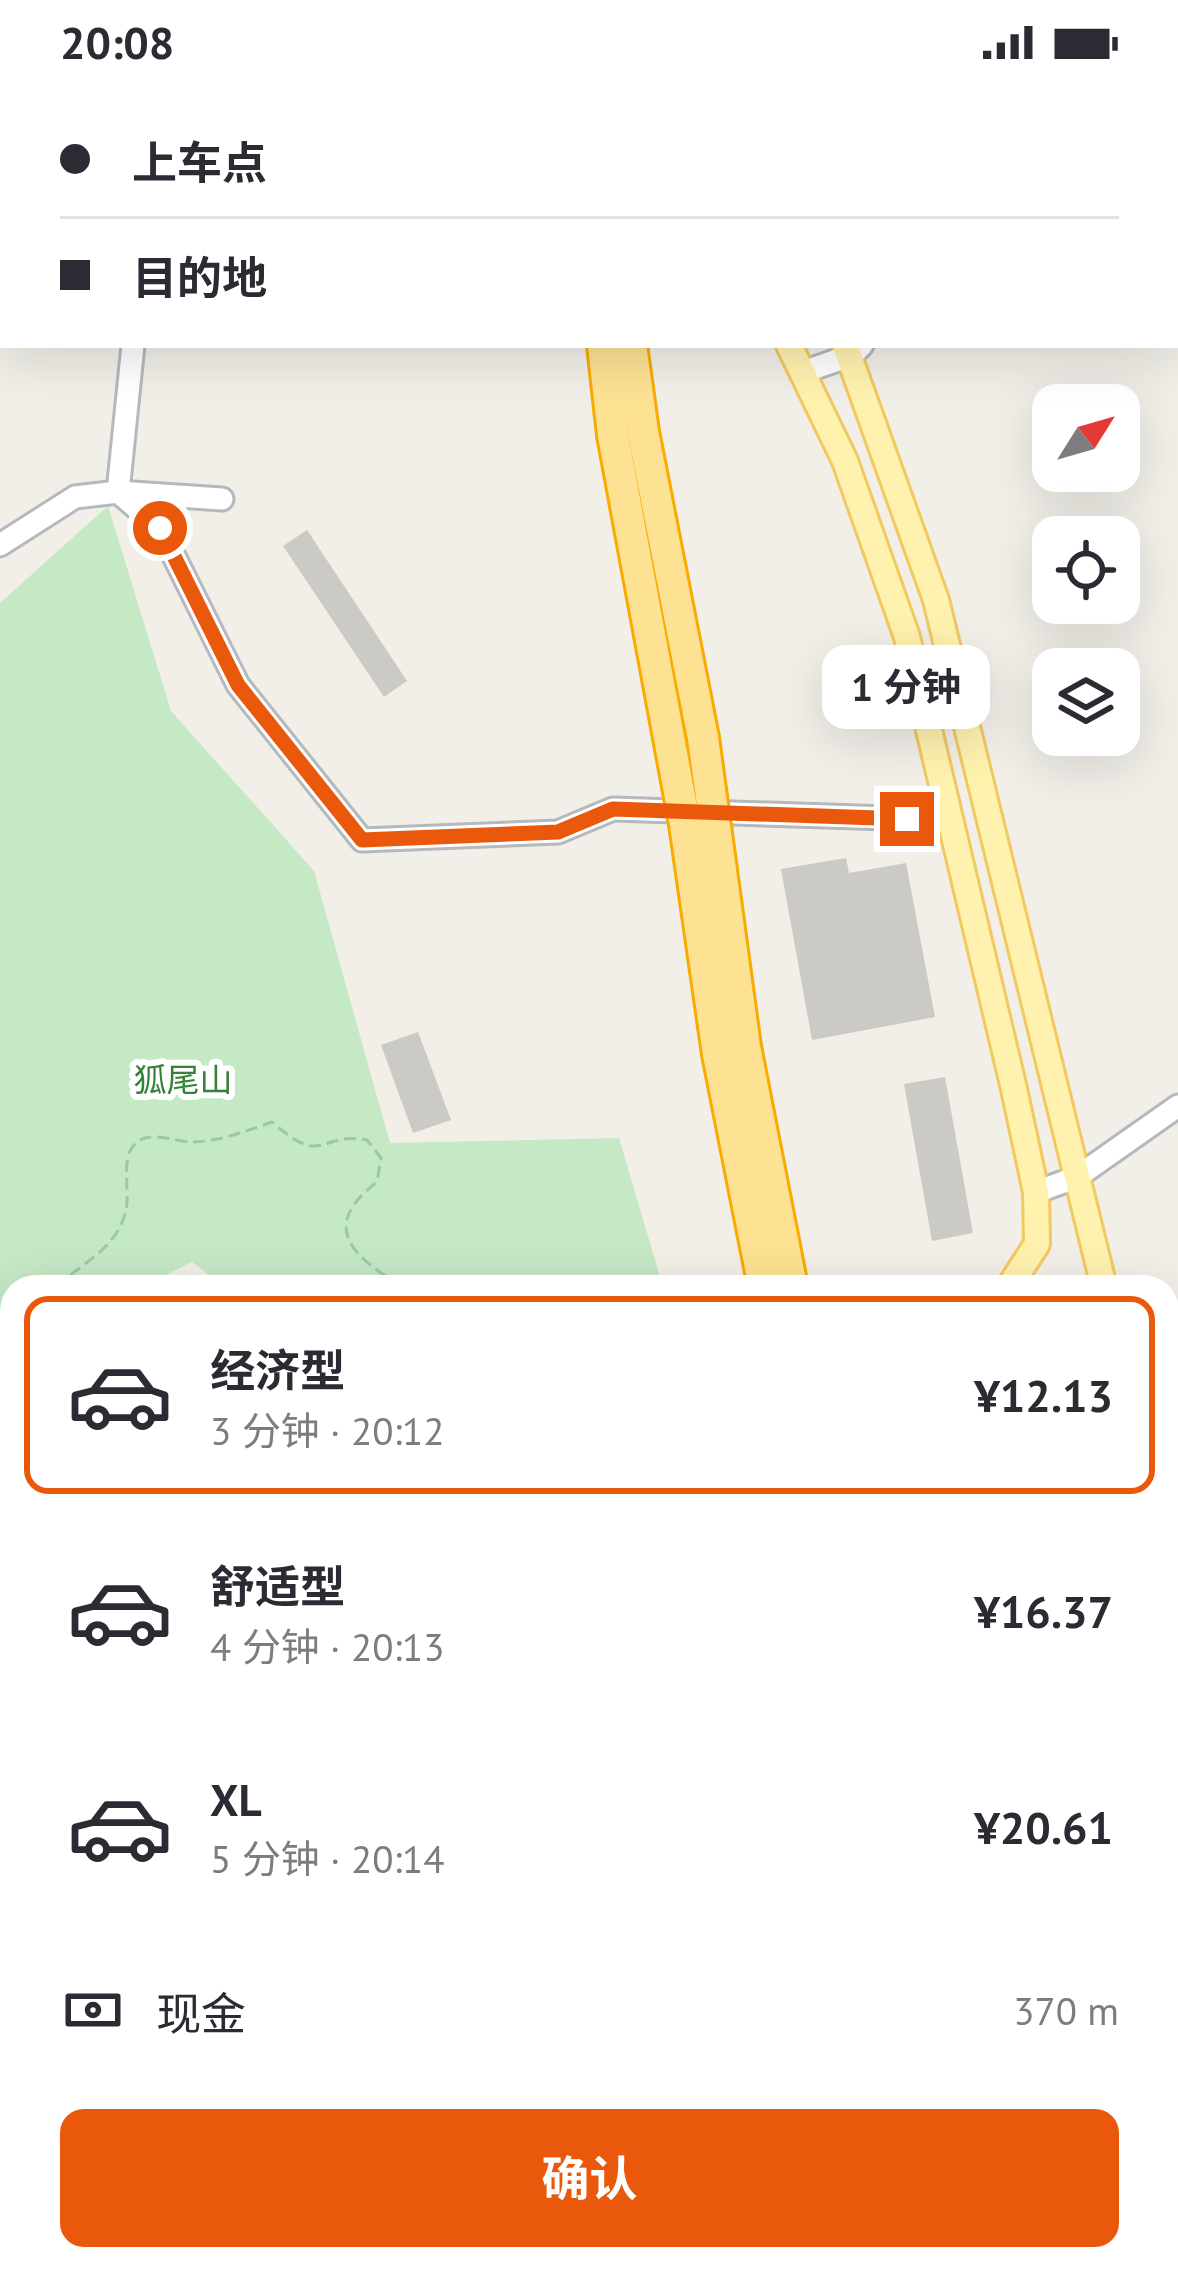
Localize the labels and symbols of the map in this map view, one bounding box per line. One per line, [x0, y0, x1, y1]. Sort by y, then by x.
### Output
north arrow [1032, 384, 1140, 492]
route start [133, 501, 187, 555]
callout: 1 分钟 [823, 645, 991, 729]
route end [880, 792, 934, 846]
park label: 狐尾山 [134, 1058, 233, 1101]

